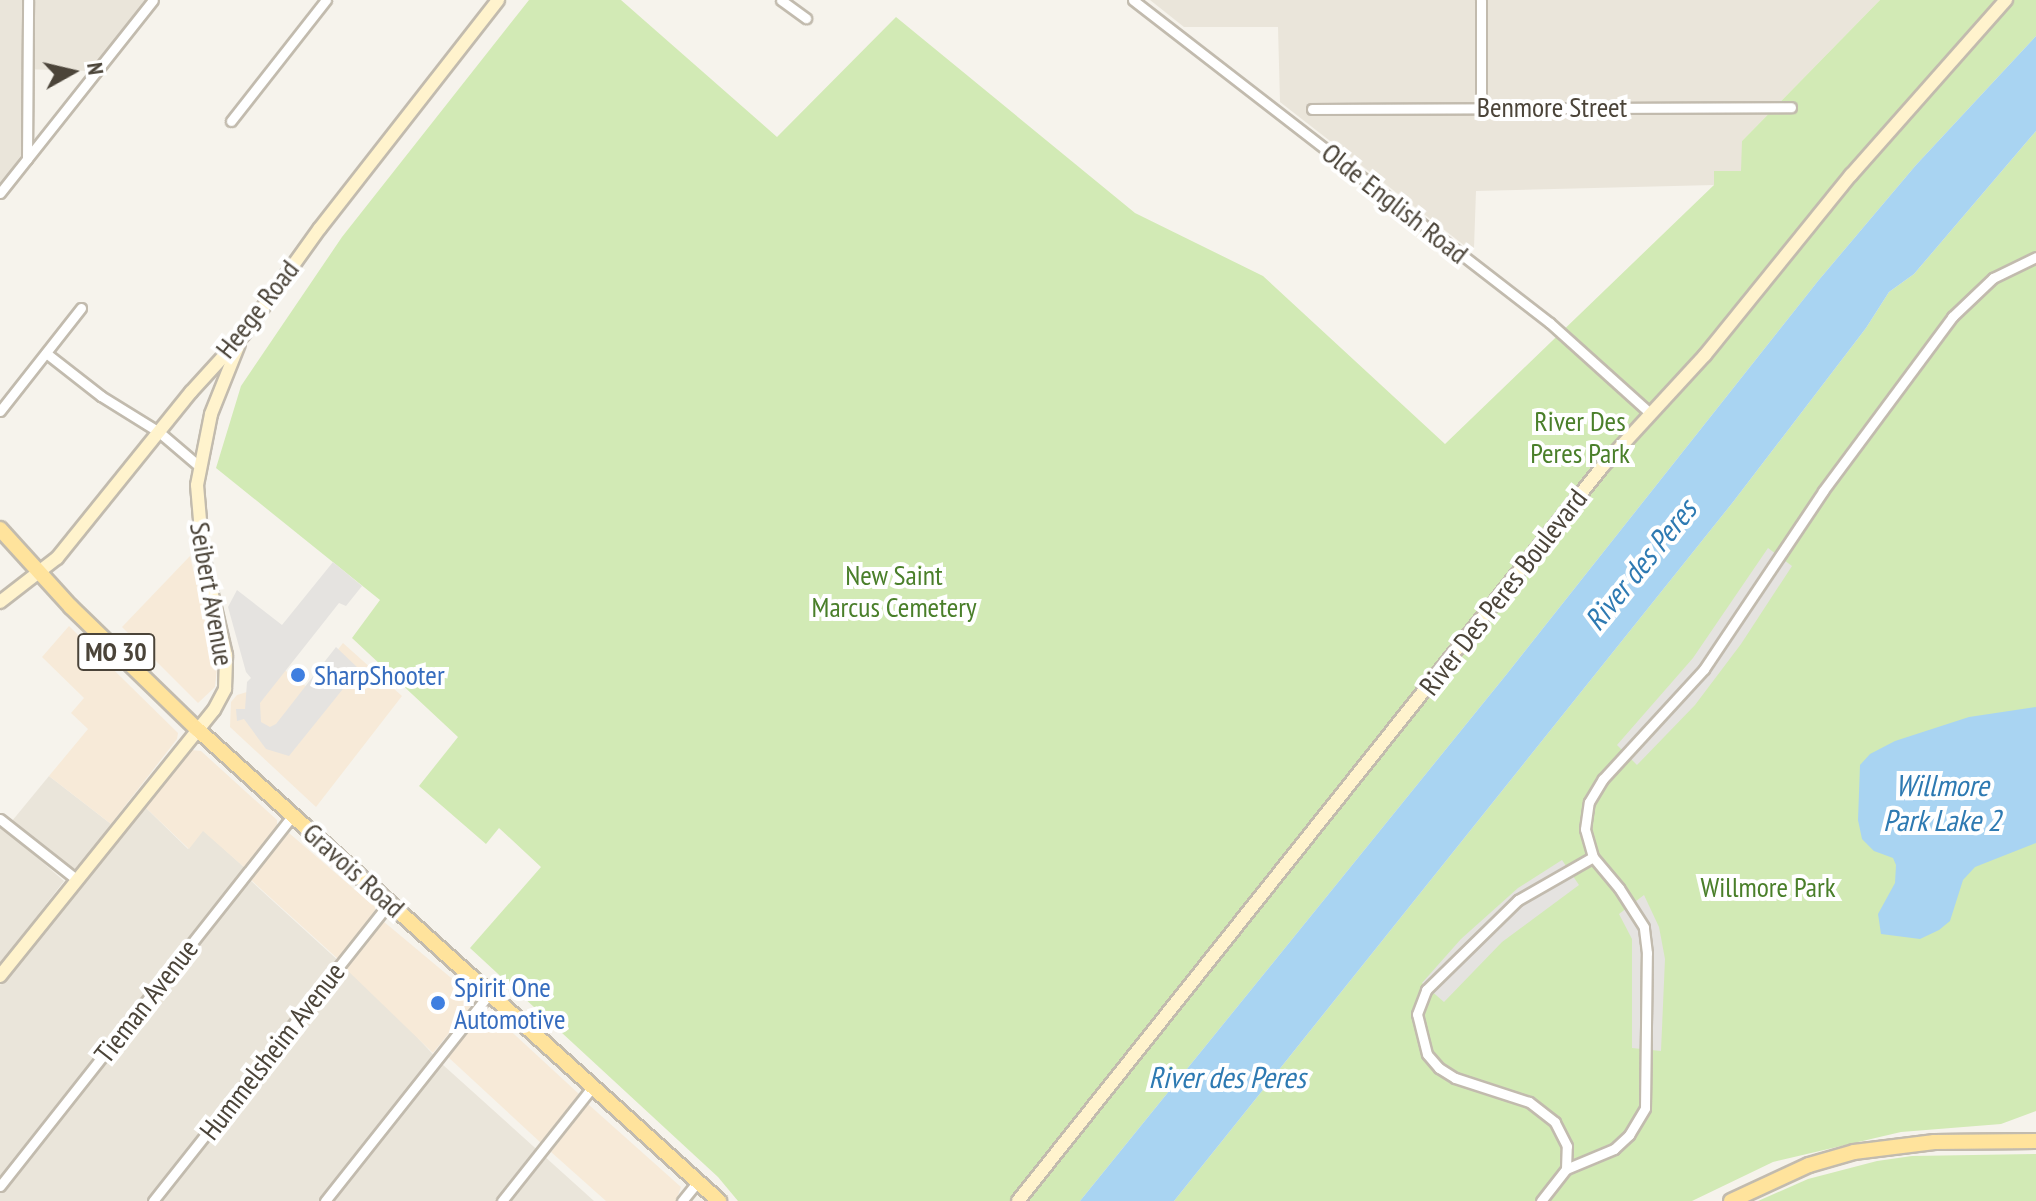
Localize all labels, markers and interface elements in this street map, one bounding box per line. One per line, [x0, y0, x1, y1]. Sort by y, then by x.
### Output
north arrow [32, 32, 112, 112]
text: N [81, 61, 110, 76]
street label: Benmore Street [1477, 90, 1627, 124]
street label: Olde English Road [1315, 136, 1475, 270]
street label: Heege Road [208, 253, 306, 365]
park label: River Des Peres Park [1530, 404, 1630, 470]
street label: River Des Peres Boulevard [1412, 482, 1594, 702]
water label: River des Peres [1577, 493, 1703, 637]
street label: Seibert Avenue [183, 519, 241, 669]
park label: New Saint Marcus Cemetery [812, 558, 976, 624]
road number: MO 30 [76, 630, 156, 674]
place label: SharpShooter [314, 658, 445, 692]
marker: SharpShooter [289, 666, 307, 684]
water label: Willmore Park Lake 2 [1883, 767, 2001, 838]
street label: Gravois Road [296, 816, 412, 924]
park label: Willmore Park [1700, 870, 1836, 904]
street label: Tieman Avenue [87, 932, 205, 1070]
street label: Hummelsheim Avenue [192, 956, 352, 1146]
place label: Spirit One Automotive [454, 970, 565, 1036]
marker: Spirit One Automotive [429, 994, 447, 1012]
water label: River des Peres [1148, 1059, 1306, 1095]

